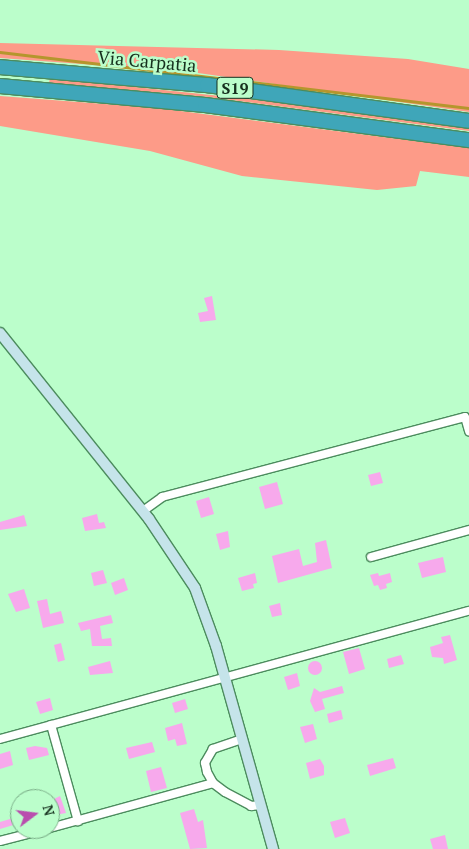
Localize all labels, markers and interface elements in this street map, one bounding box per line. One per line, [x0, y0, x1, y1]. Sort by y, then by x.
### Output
street label: Via Carpatia [97, 46, 197, 76]
road number: S19 [216, 75, 254, 102]
north arrow [10, 789, 60, 839]
text: N [38, 803, 60, 818]

